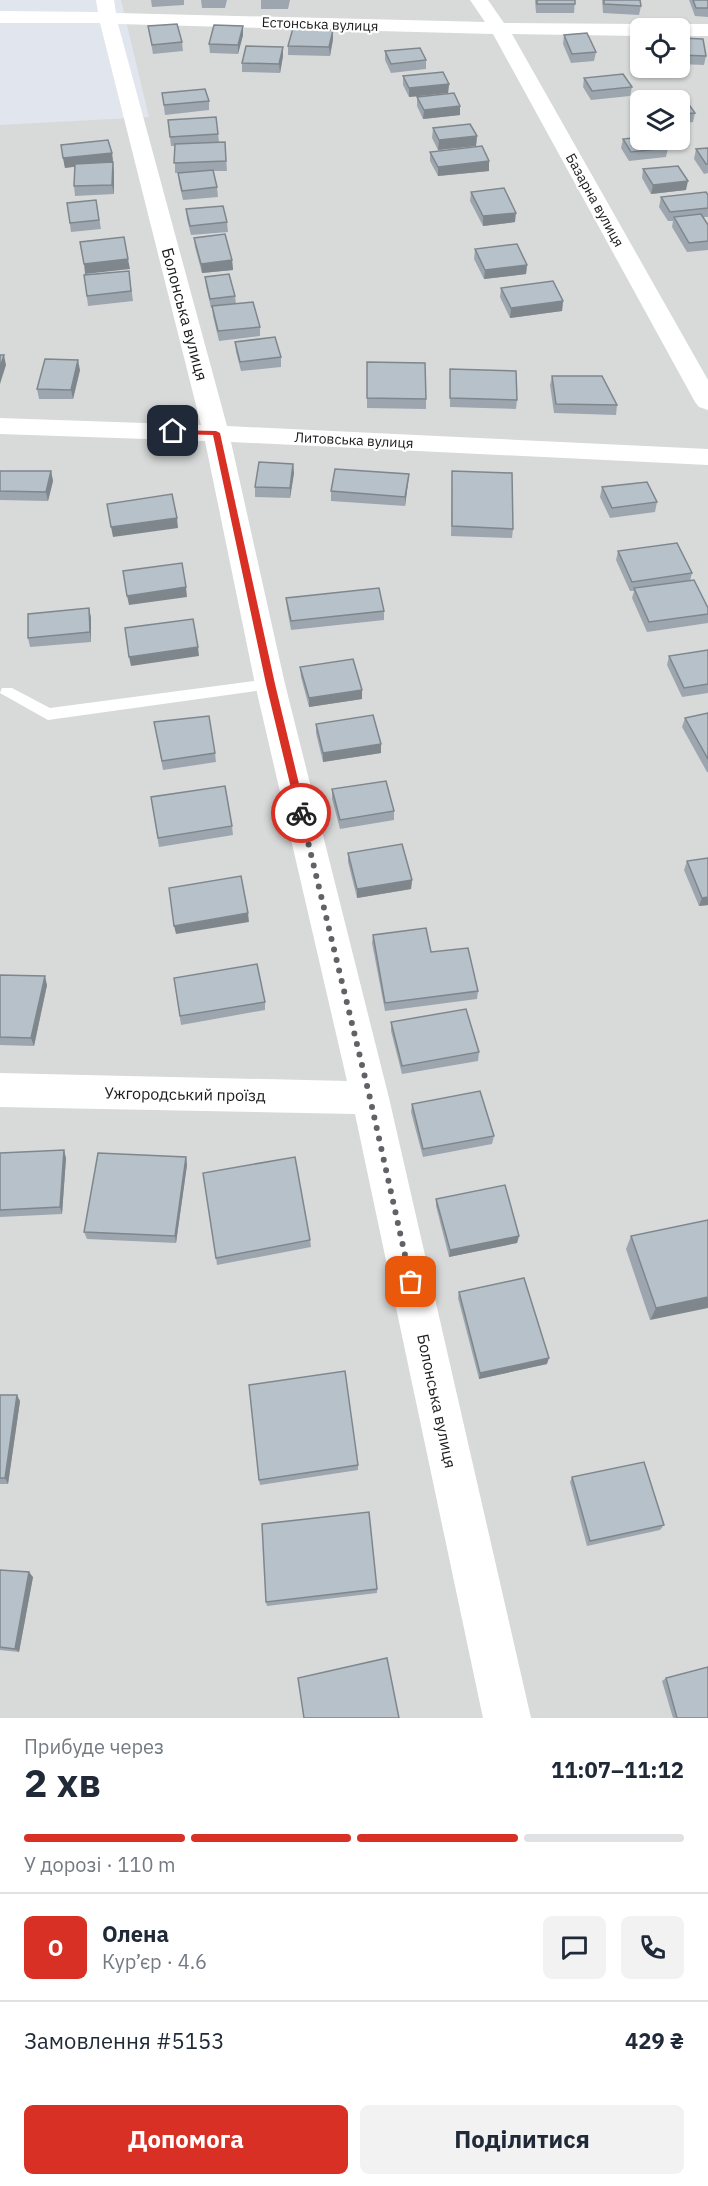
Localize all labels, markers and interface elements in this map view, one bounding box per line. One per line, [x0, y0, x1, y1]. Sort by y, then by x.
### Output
street label: Естонська вулиця [261, 13, 379, 35]
map controls [630, 18, 690, 150]
button: locate [630, 18, 690, 78]
button: layers [630, 90, 690, 150]
street label: Базарна вулиця [562, 150, 628, 250]
street label: Болонська вулиця [158, 245, 212, 383]
pin [147, 405, 198, 456]
icon: home [156, 414, 189, 447]
street label: Литовська вулиця [294, 428, 414, 452]
courier [271, 783, 331, 843]
icon: bike [285, 797, 318, 830]
street label: Ужгородський проїзд [104, 1083, 266, 1105]
pin [385, 1256, 436, 1307]
icon: bag [394, 1265, 427, 1298]
street label: Болонська вулиця [413, 1332, 461, 1470]
text: Прибуде через [24, 1733, 164, 1760]
text: 11:07–11:12 [551, 1755, 684, 1784]
text: 2 хв [24, 1757, 101, 1808]
text: У дорозі · 110 m [24, 1851, 176, 1878]
button: chat [543, 1916, 606, 1979]
button: phone [621, 1916, 684, 1979]
text: Олена [102, 1919, 169, 1948]
text: О [48, 1933, 63, 1962]
text: Кур’єр · 4.6 [102, 1948, 207, 1975]
text: Замовлення #5153 [24, 2026, 224, 2055]
text: 429 ₴ [625, 2026, 684, 2055]
button: Допомога [24, 2105, 348, 2174]
button: Поділитися [360, 2105, 684, 2174]

